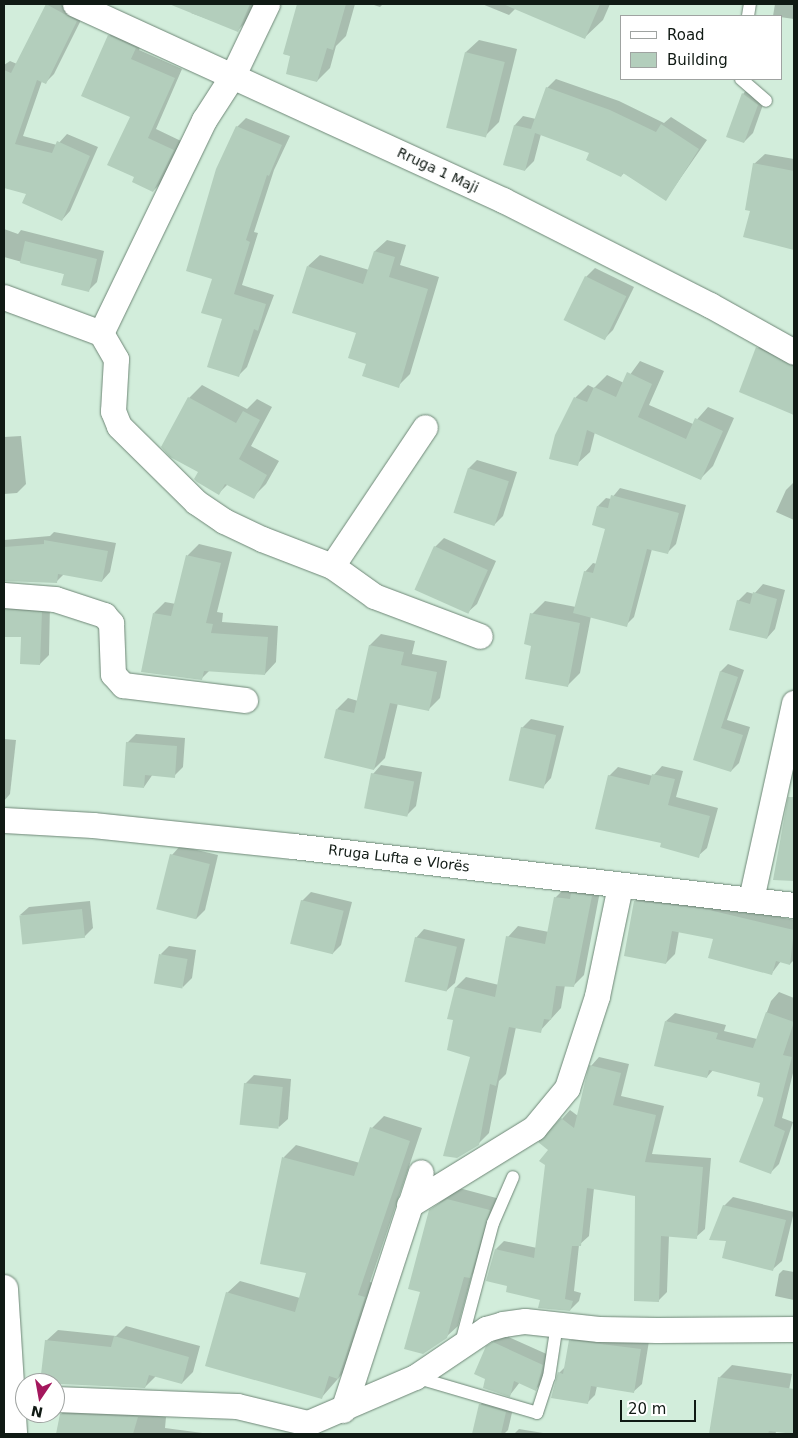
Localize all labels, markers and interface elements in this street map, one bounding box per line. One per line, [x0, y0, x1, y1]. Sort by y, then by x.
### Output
legend [620, 15, 783, 80]
text: Road [667, 26, 705, 44]
text: Building [667, 51, 728, 69]
street label: Rruga 1 Maji [395, 144, 481, 196]
street label: Rruga Lufta e Vlorës [327, 841, 471, 875]
north arrow [15, 1373, 65, 1423]
scale bar [623, 1390, 699, 1422]
text: 20 m [628, 1400, 666, 1418]
text: N [30, 1403, 44, 1421]

